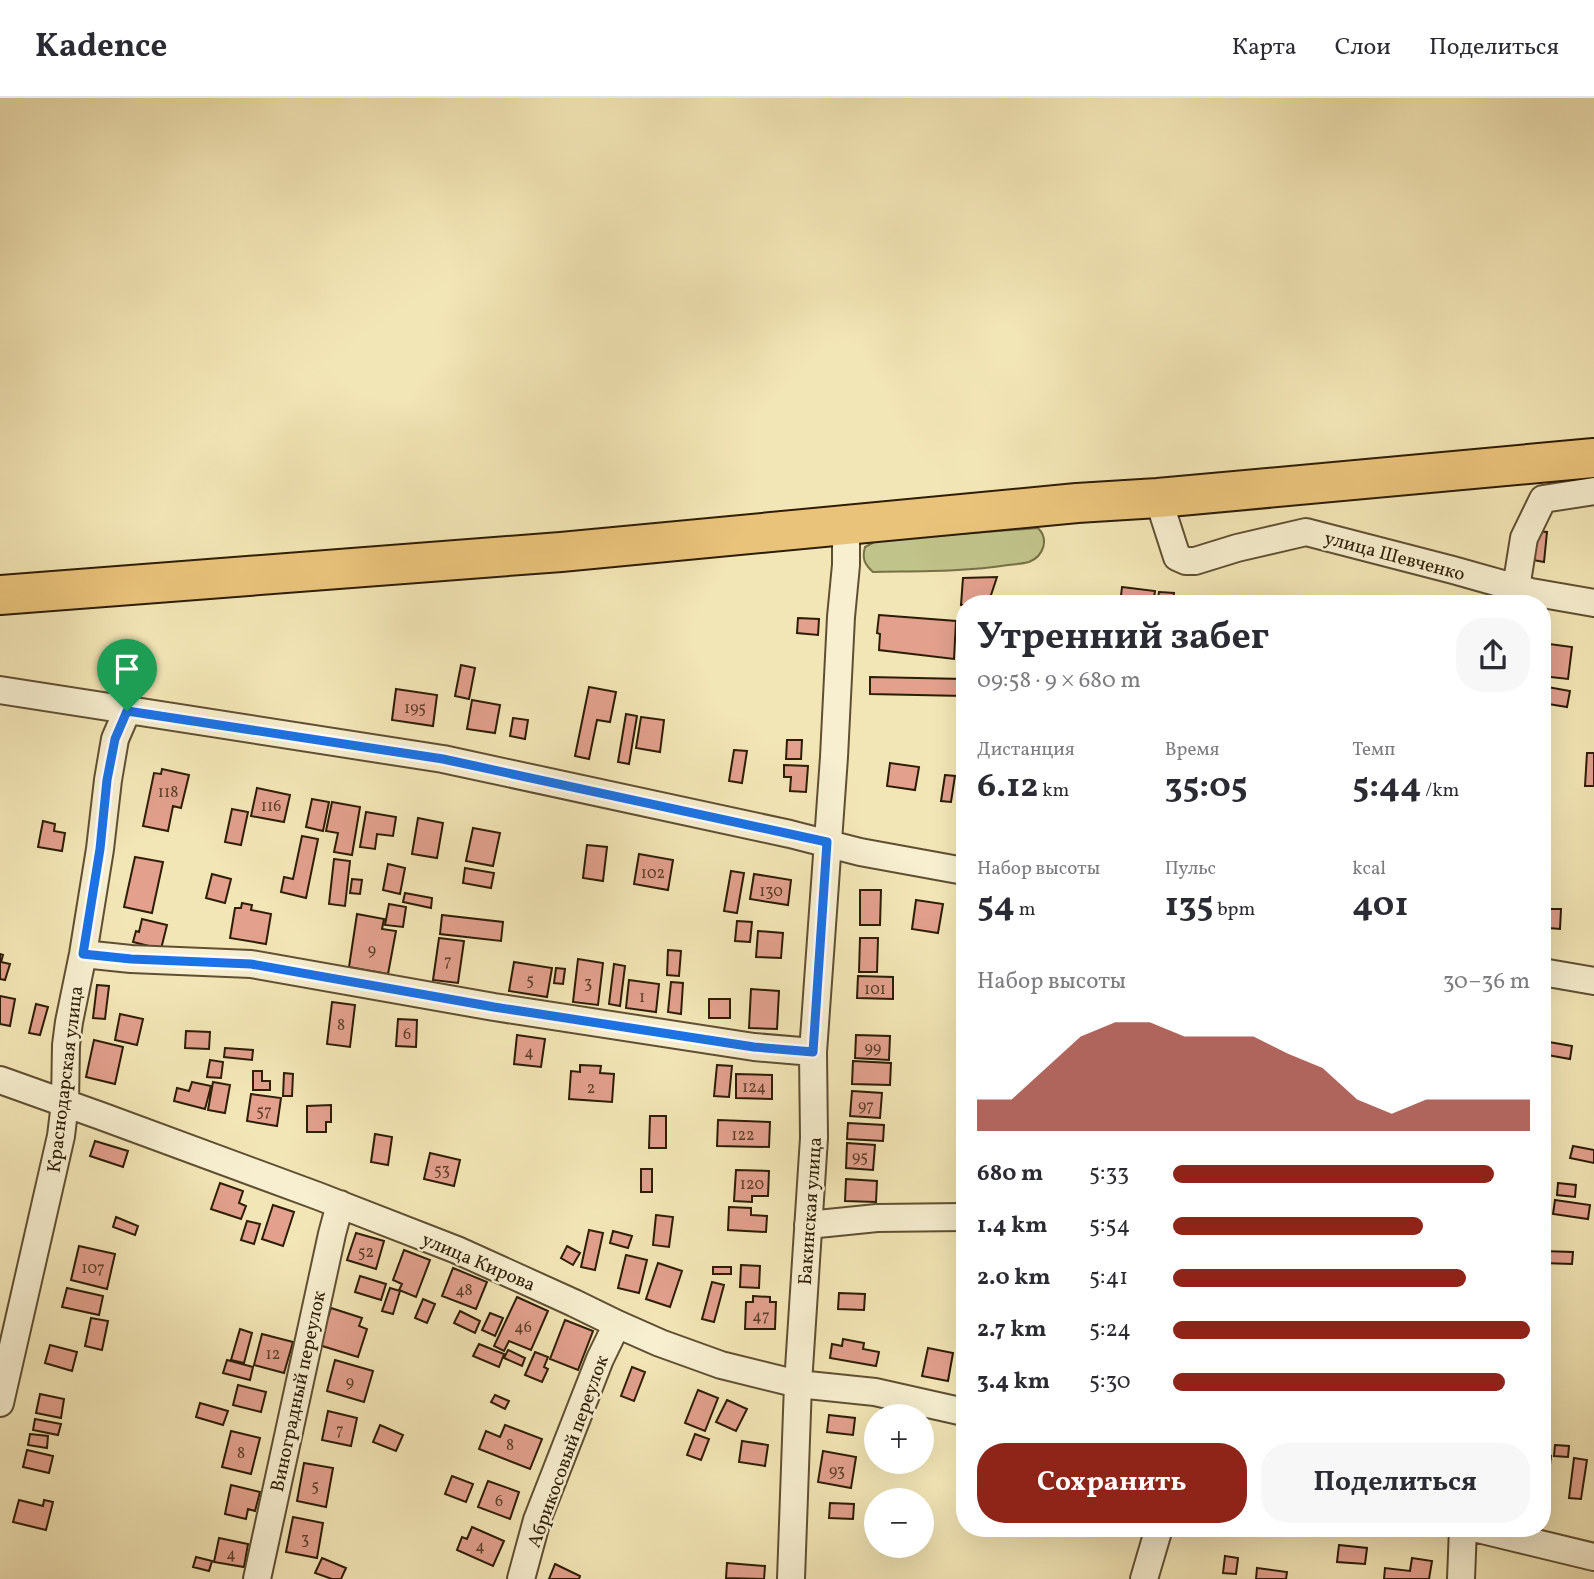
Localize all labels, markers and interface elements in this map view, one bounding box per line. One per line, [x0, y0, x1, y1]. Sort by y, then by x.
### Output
text: Kadence [35, 25, 167, 71]
text: Карта [1232, 31, 1297, 65]
text: Слои [1335, 31, 1391, 65]
text: Поделиться [1429, 31, 1559, 65]
street label: улица Шевченко [1321, 526, 1468, 588]
text: Утренний забег [977, 612, 1269, 665]
button: share [1456, 618, 1530, 692]
pin [97, 639, 157, 711]
icon: arrive [108, 650, 146, 688]
text: 09:58 · 9 × 680 m [977, 665, 1141, 697]
house number: 195 [404, 698, 426, 720]
text: Дистанция [977, 737, 1075, 763]
text: Время [1165, 737, 1219, 763]
text: Темп [1352, 737, 1395, 763]
text: 6.12 [977, 763, 1038, 811]
text: 35:05 [1165, 763, 1248, 811]
text: 5:44 [1352, 763, 1422, 811]
text: km [1038, 778, 1069, 804]
text: /km [1422, 778, 1459, 804]
house number: 118 [158, 782, 178, 804]
house number: 116 [261, 796, 281, 818]
text: Набор высоты [977, 856, 1100, 882]
text: Пульс [1165, 856, 1216, 882]
text: kcal [1352, 856, 1386, 882]
house number: 102 [641, 863, 665, 885]
house number: 130 [759, 881, 783, 903]
text: 54 [977, 882, 1015, 930]
text: 135 [1165, 882, 1213, 930]
text: 401 [1352, 882, 1408, 930]
text: m [1015, 897, 1036, 923]
text: bpm [1213, 897, 1255, 923]
house number: 9 [368, 940, 376, 962]
house number: 7 [444, 951, 452, 973]
text: Набор высоты [977, 966, 1126, 998]
text: 30–36 m [1443, 966, 1530, 998]
house number: 5 [526, 970, 534, 992]
house number: 3 [584, 973, 592, 995]
house number: 101 [864, 979, 886, 1001]
street label: Краснодарская улица [42, 984, 90, 1174]
house number: 1 [639, 987, 645, 1009]
house number: 8 [337, 1015, 345, 1037]
house number: 6 [403, 1024, 411, 1046]
house number: 99 [865, 1038, 881, 1060]
house number: 4 [524, 1042, 534, 1064]
house number: 124 [742, 1077, 766, 1099]
house number: 2 [587, 1078, 595, 1100]
house number: 97 [858, 1096, 874, 1118]
house number: 57 [256, 1101, 272, 1123]
house number: 122 [731, 1125, 755, 1147]
street label: Бакинская улица [793, 1136, 829, 1286]
house number: 95 [852, 1147, 868, 1169]
text: 680 m [977, 1158, 1043, 1190]
text: 5:33 [1089, 1158, 1129, 1190]
house number: 53 [434, 1160, 450, 1182]
house number: 120 [740, 1174, 764, 1196]
text: 1.4 km [977, 1210, 1048, 1242]
text: 5:54 [1089, 1210, 1130, 1242]
street label: улица Кирова [417, 1227, 539, 1298]
house number: 52 [358, 1242, 374, 1264]
house number: 107 [81, 1258, 105, 1280]
text: 2.0 km [977, 1262, 1050, 1294]
text: 5:41 [1089, 1262, 1128, 1294]
house number: 48 [455, 1280, 473, 1302]
street label: Виноградный переулок [265, 1288, 333, 1494]
house number: 47 [752, 1306, 770, 1328]
text: 2.7 km [977, 1314, 1047, 1346]
text: 5:24 [1089, 1314, 1131, 1346]
house number: 46 [514, 1317, 532, 1339]
house number: 12 [266, 1344, 280, 1366]
street label: Абрикосовый переулок [522, 1352, 616, 1551]
text: 3.4 km [977, 1366, 1050, 1398]
text: 5:30 [1089, 1366, 1131, 1398]
house number: 9 [346, 1372, 354, 1394]
map controls [864, 1404, 934, 1558]
button: + [864, 1404, 934, 1474]
house number: 7 [336, 1420, 344, 1442]
house number: 8 [506, 1435, 514, 1457]
house number: 8 [237, 1443, 245, 1465]
button: Сохранить [977, 1443, 1247, 1523]
button: Поделиться [1261, 1443, 1530, 1523]
house number: 93 [829, 1461, 845, 1483]
house number: 5 [311, 1476, 319, 1498]
button: − [864, 1488, 934, 1558]
house number: 6 [495, 1491, 503, 1513]
house number: 3 [301, 1529, 309, 1551]
house number: 4 [475, 1536, 485, 1558]
house number: 4 [226, 1544, 236, 1566]

